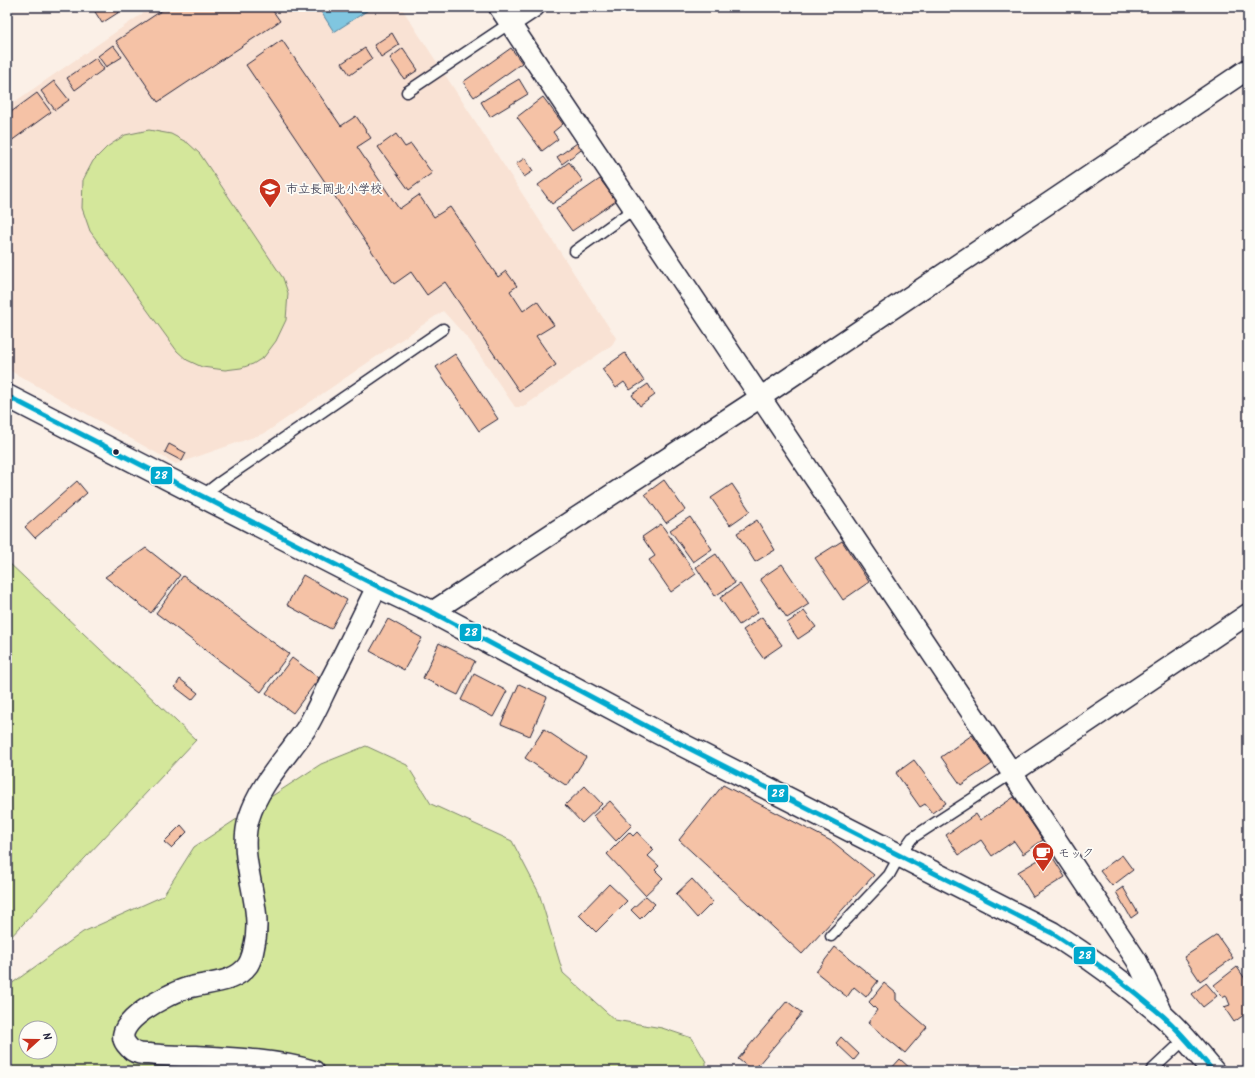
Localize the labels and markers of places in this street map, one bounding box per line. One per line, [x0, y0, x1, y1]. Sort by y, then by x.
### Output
school or university icon: 市立長岡北小学校 [257, 176, 283, 209]
place label: 市立長岡北小学校 [286, 180, 382, 199]
unlabelled marker [111, 447, 121, 457]
cafe icon: モック [1030, 840, 1056, 873]
place label: モック [1058, 844, 1094, 863]

